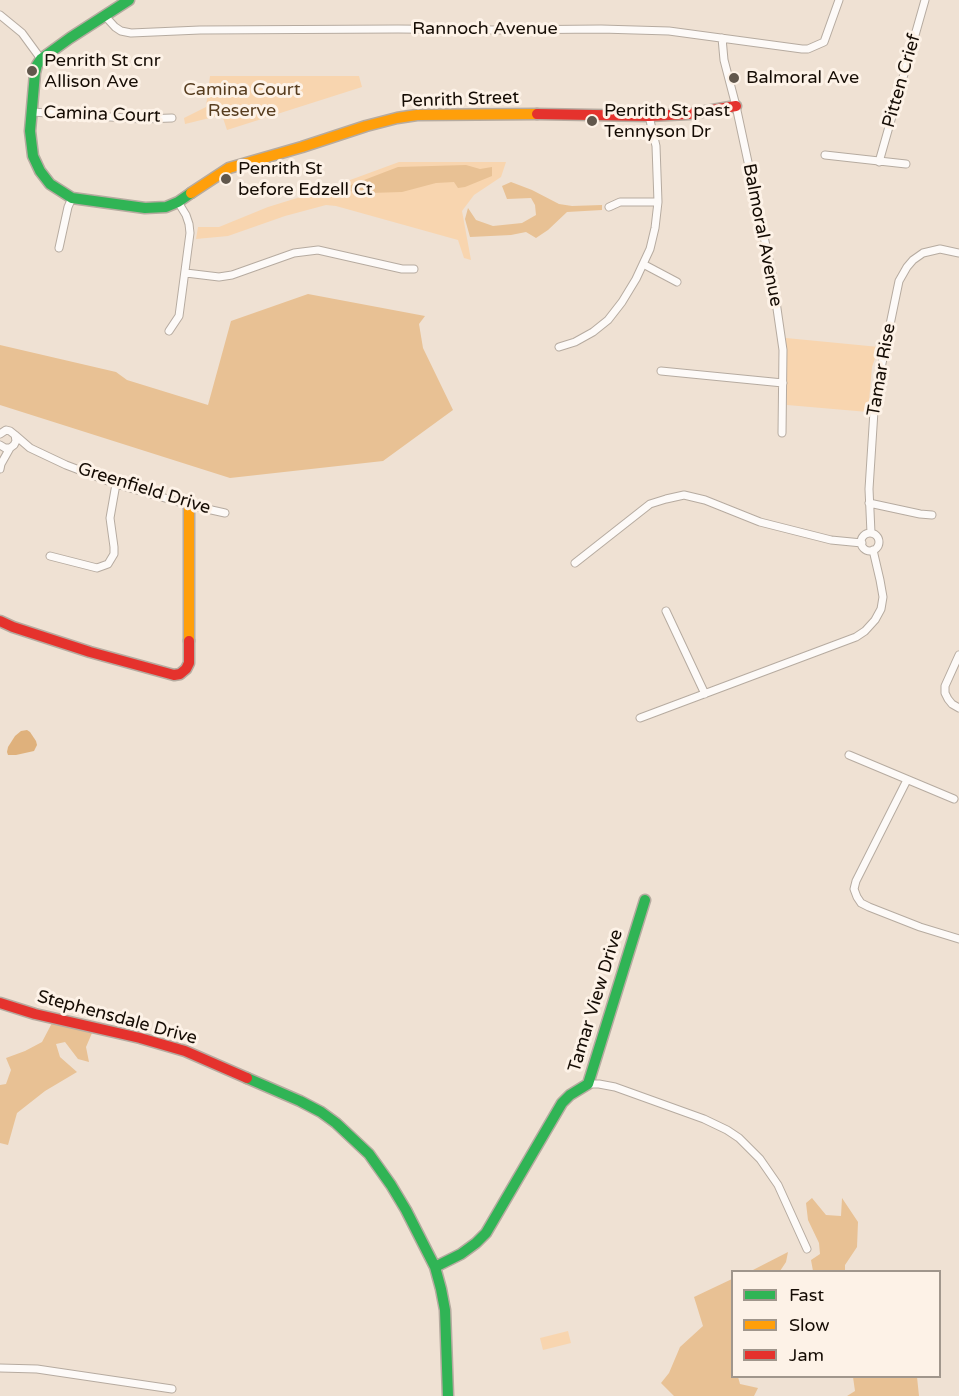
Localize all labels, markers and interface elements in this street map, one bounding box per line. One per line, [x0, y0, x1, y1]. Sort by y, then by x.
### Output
street label: Rannoch Avenue [412, 18, 558, 40]
street label: Pitten Crief [878, 32, 926, 130]
place label: Penrith St cnr Allison Ave [44, 50, 161, 92]
marker: Penrith St cnr Allison Ave [25, 64, 39, 78]
place label: Balmoral Ave [746, 67, 859, 89]
marker: Balmoral Ave [727, 71, 741, 85]
park label: Camina Court Reserve [183, 79, 301, 122]
street label: Penrith Street [400, 87, 520, 113]
place label: Penrith St past Tennyson Dr [604, 100, 730, 142]
street label: Camina Court [43, 102, 161, 128]
marker: Penrith St past Tennyson Dr [585, 114, 599, 128]
place label: Penrith St before Edzell Ct [238, 158, 373, 201]
street label: Balmoral Avenue [738, 162, 786, 308]
marker: Penrith St before Edzell Ct [219, 172, 233, 186]
street label: Tamar Rise [863, 322, 901, 418]
street label: Greenfield Drive [75, 459, 213, 519]
street label: Tamar View Drive [564, 927, 628, 1075]
street label: Stephensdale Drive [35, 986, 199, 1050]
legend [731, 1270, 941, 1378]
text: Fast [789, 1284, 824, 1306]
text: Slow [789, 1314, 830, 1336]
text: Jam [789, 1344, 824, 1366]

